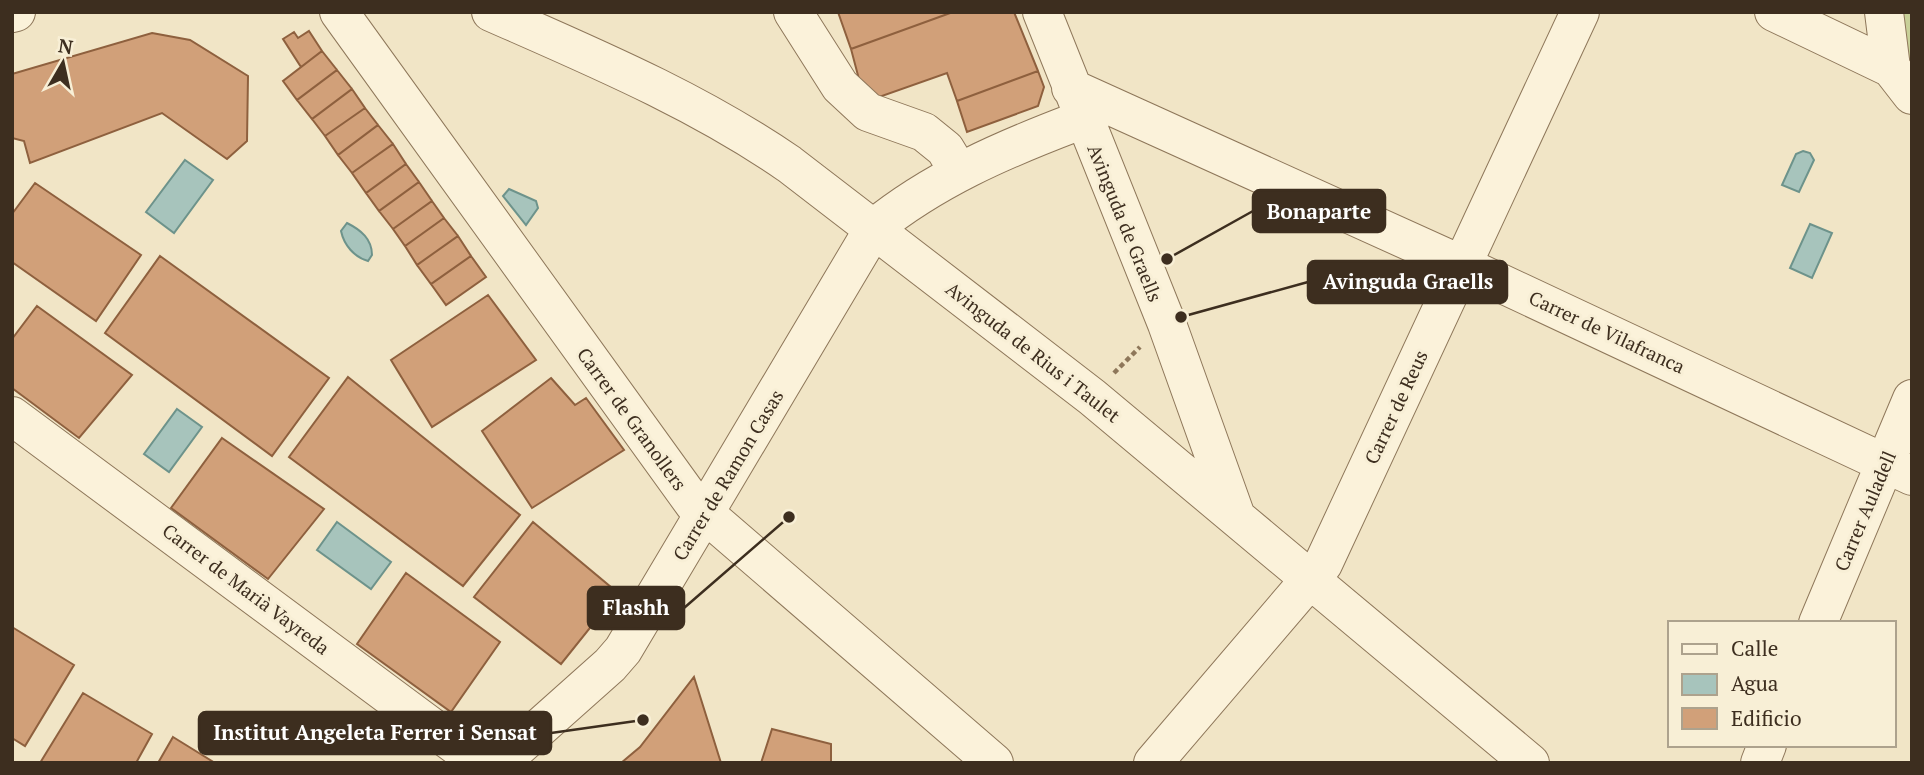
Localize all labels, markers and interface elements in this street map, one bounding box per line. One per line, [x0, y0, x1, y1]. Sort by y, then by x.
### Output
north arrow [28, 28, 98, 98]
text: N [57, 32, 75, 59]
street label: Avinguda de Graells [1082, 140, 1168, 305]
callout: Bonaparte [1253, 190, 1385, 232]
text: Bonaparte [1267, 197, 1371, 225]
callout: Avinguda Graells [1308, 261, 1507, 303]
text: Avinguda Graells [1323, 267, 1493, 295]
street label: Avinguda de Rius i Taulet [941, 276, 1126, 428]
street label: Carrer de Vilafranca [1525, 284, 1690, 379]
street label: Carrer de Granollers [572, 342, 693, 495]
street label: Carrer de Reus [1358, 346, 1433, 468]
street label: Carrer de Ramon Casas [667, 385, 789, 565]
street label: Carrer Auladell [1828, 447, 1901, 575]
street label: Carrer de Marià Vayreda [158, 518, 335, 660]
callout: Flashh [588, 587, 684, 629]
text: Flashh [602, 593, 670, 621]
legend [1668, 621, 1896, 747]
text: Calle [1731, 634, 1778, 662]
text: Agua [1731, 669, 1779, 697]
text: Edificio [1731, 704, 1802, 732]
callout: Institut Angeleta Ferrer i Sensat [199, 712, 551, 754]
text: Institut Angeleta Ferrer i Sensat [213, 718, 537, 746]

